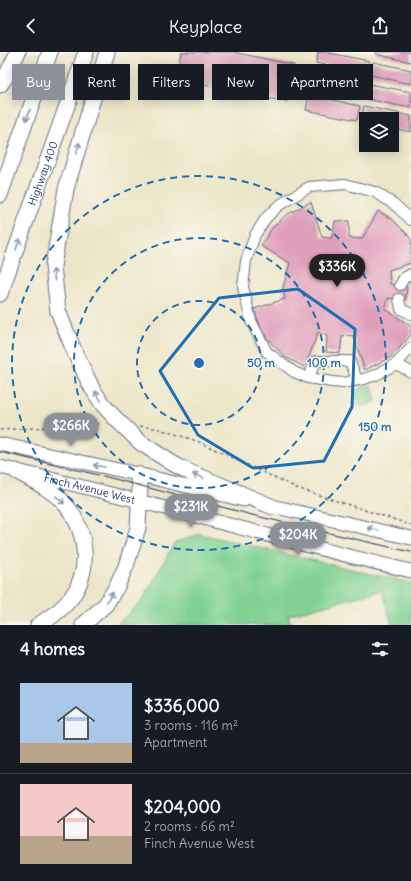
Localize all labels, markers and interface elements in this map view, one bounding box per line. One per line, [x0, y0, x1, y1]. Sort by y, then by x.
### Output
icon: back [20, 15, 42, 37]
text: Keyplace [169, 15, 242, 38]
icon: share [369, 15, 391, 37]
chip: Buy [12, 64, 65, 100]
chip: Rent [73, 64, 130, 100]
chip: Filters [138, 64, 204, 100]
chip: New [212, 64, 269, 100]
chip: Apartment [277, 64, 373, 100]
one-way arrow [24, 109, 31, 122]
map controls [359, 112, 399, 152]
button: layers [359, 112, 399, 152]
street label: Highway 400 [25, 139, 61, 207]
one-way arrow [75, 142, 82, 155]
one-way arrow [14, 238, 22, 250]
pin: $336K [309, 254, 365, 288]
text: $336K [318, 258, 356, 275]
one-way arrow [50, 269, 58, 282]
text: 50 m [247, 355, 276, 370]
text: 100 m [307, 355, 341, 370]
centre of rings [192, 356, 206, 370]
one-way arrow [93, 390, 101, 402]
pin: $266K [43, 413, 99, 447]
text: $266K [52, 417, 90, 434]
text: 150 m [359, 419, 392, 434]
one-way arrow [93, 461, 106, 469]
street label: Finch Avenue West [42, 470, 137, 507]
one-way arrow [193, 471, 205, 479]
pin: $231K [163, 494, 219, 528]
one-way arrow [55, 495, 65, 504]
text: $231K [174, 498, 208, 515]
pin: $204K [270, 522, 326, 556]
one-way arrow [367, 525, 380, 533]
text: $204K [279, 526, 317, 543]
one-way arrow [106, 592, 114, 603]
text: 4 homes [20, 638, 85, 660]
icon: filters [369, 638, 391, 660]
text: $336,000 [144, 695, 220, 717]
icon: home [52, 699, 100, 747]
text: 3 rooms · 116 m² [144, 717, 238, 734]
text: Apartment [144, 734, 207, 751]
text: $204,000 [144, 796, 221, 818]
icon: home [52, 800, 100, 848]
text: 2 rooms · 66 m² [144, 818, 235, 835]
text: Finch Avenue West [144, 835, 254, 852]

